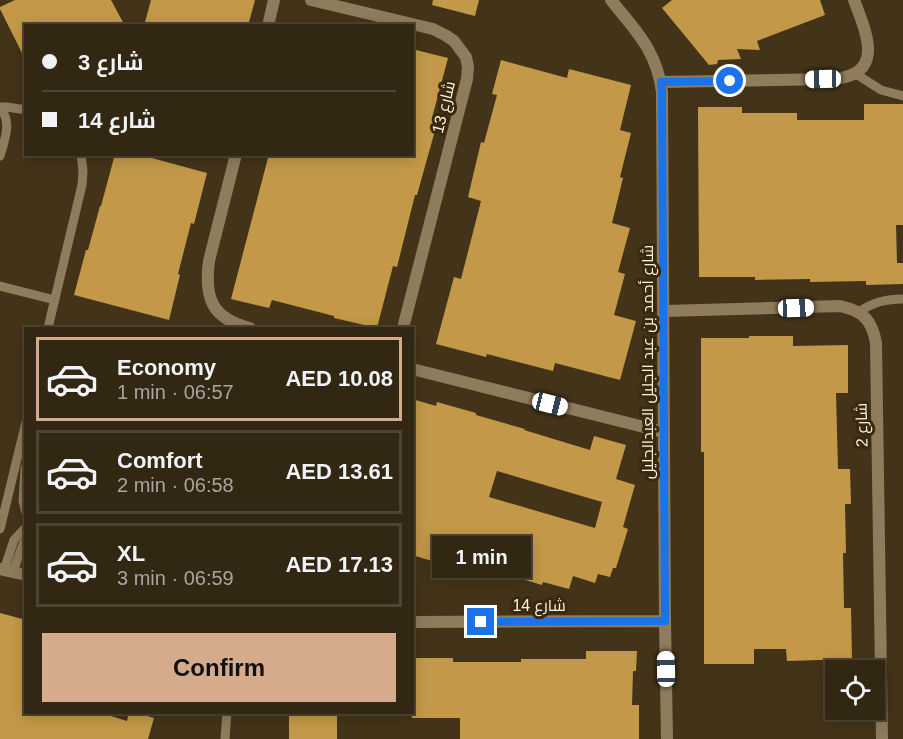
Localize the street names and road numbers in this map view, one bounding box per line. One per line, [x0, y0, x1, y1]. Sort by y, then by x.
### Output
street label: شارع 13 [429, 79, 461, 136]
street label: شارع أحمد بن عبد الجليل العبدالجليل [638, 245, 659, 479]
street label: شارع 2 [853, 403, 873, 447]
street label: شارع 14 [512, 597, 566, 617]

